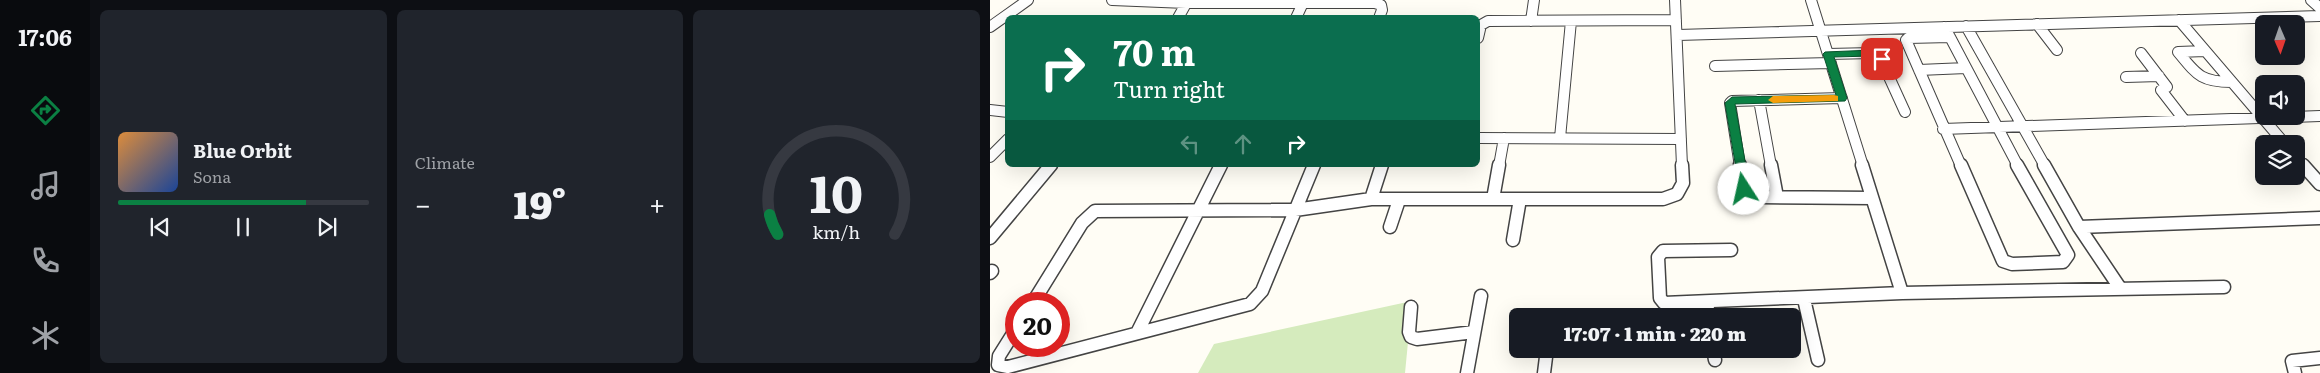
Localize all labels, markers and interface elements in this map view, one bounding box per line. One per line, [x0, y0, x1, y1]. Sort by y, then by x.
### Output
north arrow [2255, 15, 2305, 65]
map controls [2255, 15, 2305, 185]
text: 17:06 [18, 20, 72, 53]
text: 70 m [1113, 25, 1195, 77]
icon: right [1030, 35, 1095, 100]
pin [1861, 38, 1903, 80]
icon: arrive [1868, 45, 1896, 73]
text: Turn right [1113, 72, 1225, 105]
button: sound [2255, 75, 2305, 125]
icon: directions [28, 93, 63, 128]
icon: left [1176, 130, 1204, 158]
icon: ahead [1229, 130, 1257, 158]
icon: right [1282, 130, 1310, 158]
button: layers [2255, 135, 2305, 185]
text: Blue Orbit [193, 136, 292, 164]
text: Climate [415, 150, 475, 174]
text: 10 [810, 151, 863, 229]
position arrow [1717, 162, 1769, 214]
text: Sona [193, 164, 231, 188]
icon: music [28, 168, 63, 203]
text: 19° [514, 174, 566, 231]
text: − [415, 182, 431, 224]
text: + [649, 182, 665, 224]
icon: previous [146, 213, 174, 241]
icon: pause [229, 213, 257, 241]
icon: next [313, 213, 341, 241]
text: km/h [813, 218, 861, 245]
icon: phone [28, 243, 63, 278]
speed limit sign: 20 [1005, 292, 1070, 357]
icon: climate [28, 318, 63, 353]
text: 17:07 · 1 min · 220 m [1564, 319, 1746, 347]

